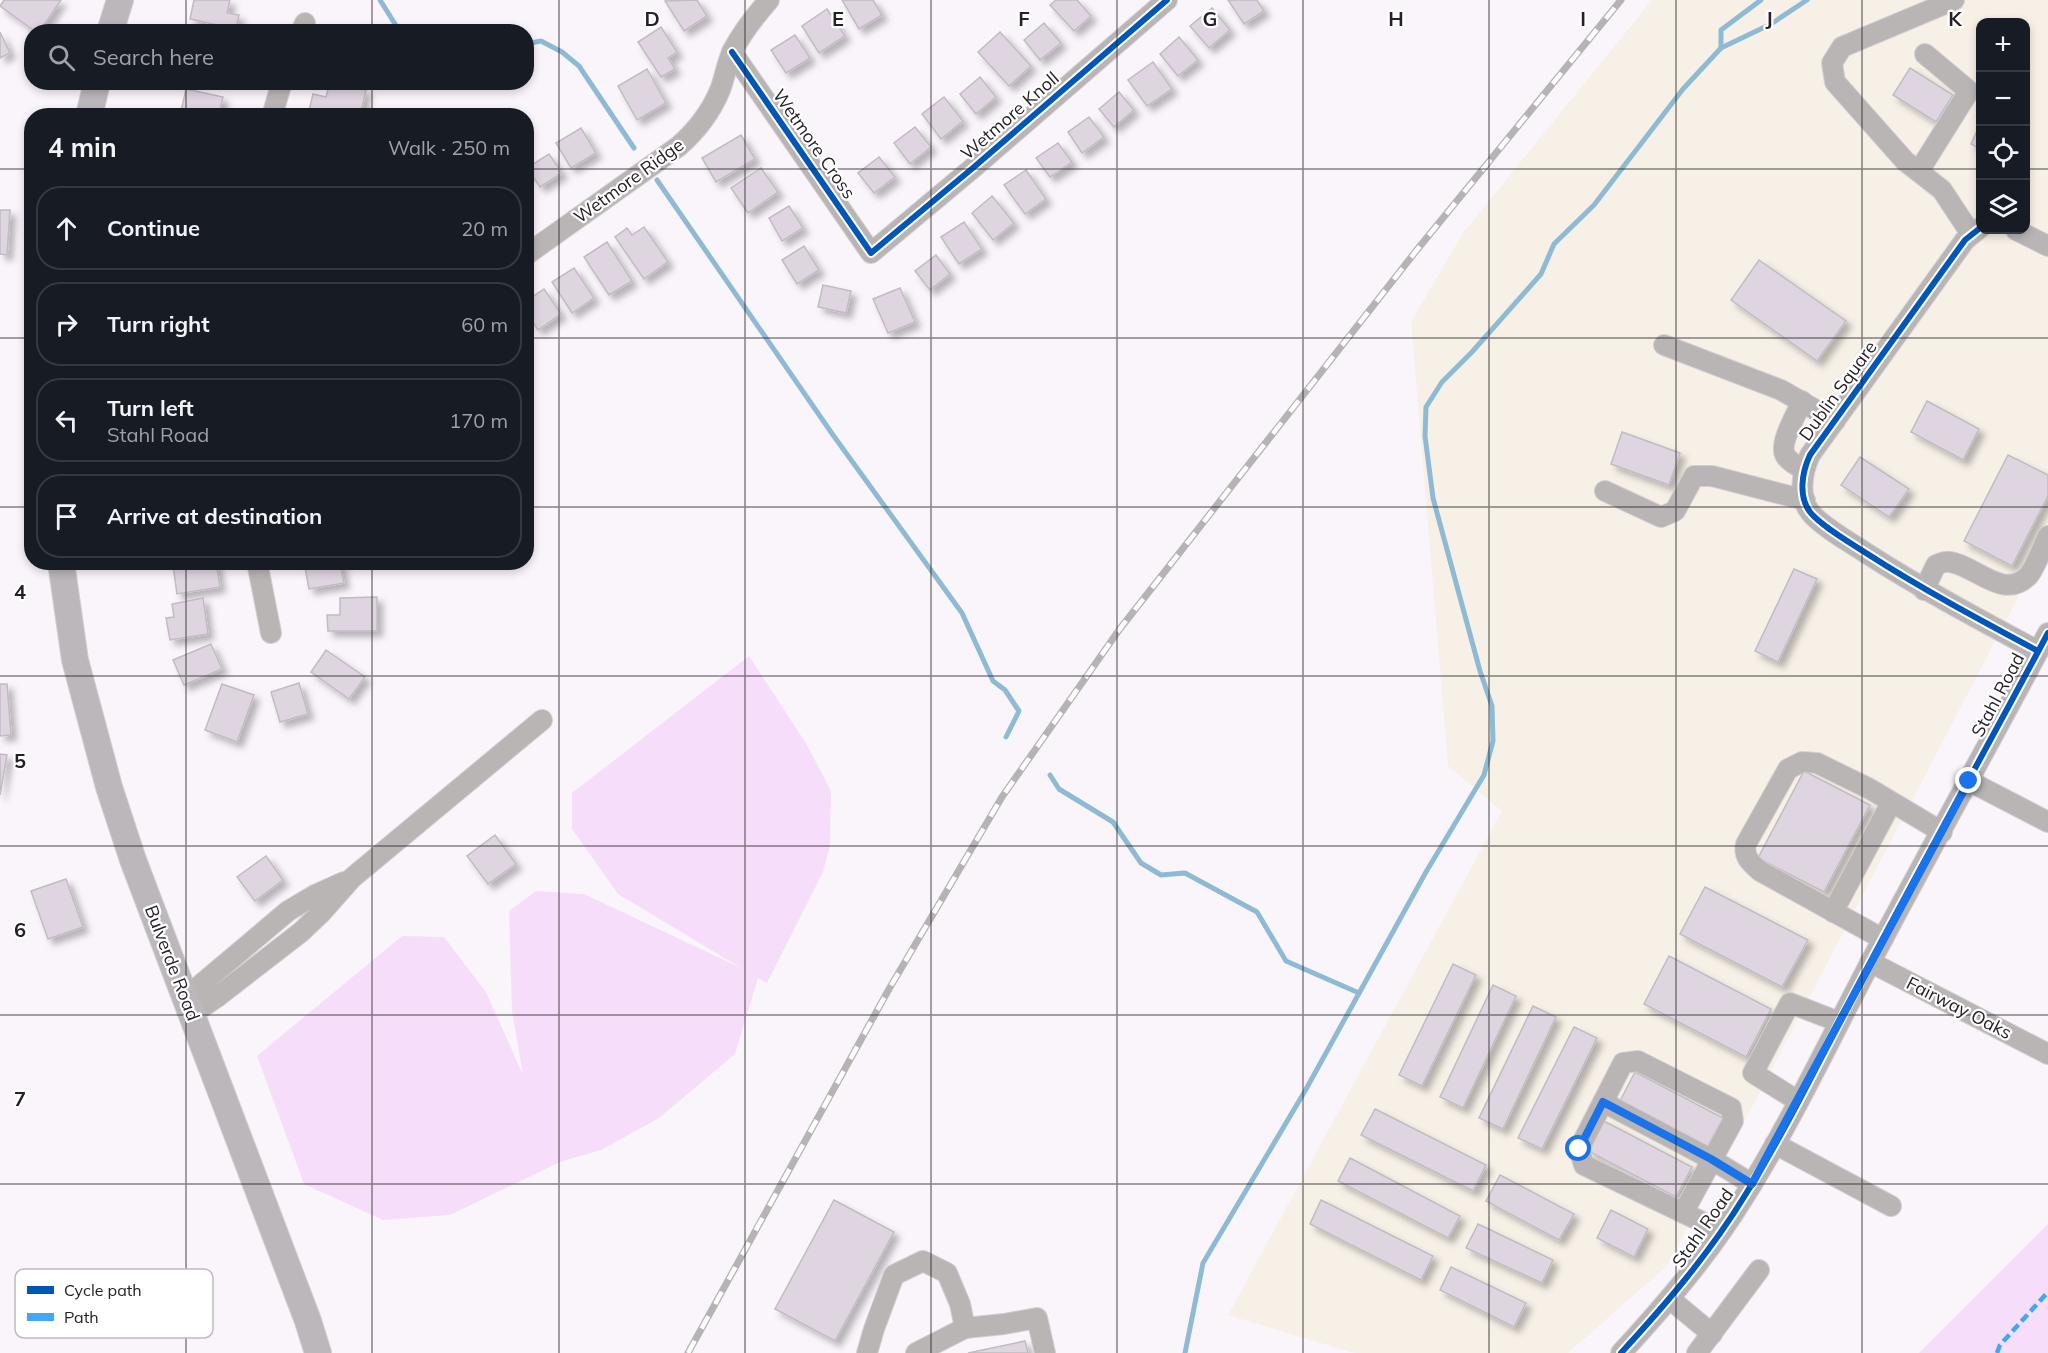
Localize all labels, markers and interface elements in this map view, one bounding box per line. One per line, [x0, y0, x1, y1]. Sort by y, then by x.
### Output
text: D [644, 6, 660, 31]
text: E [832, 6, 844, 31]
text: F [1018, 6, 1030, 31]
text: G [1203, 6, 1217, 31]
text: H [1388, 6, 1404, 31]
text: I [1580, 6, 1586, 31]
text: J [1765, 6, 1773, 31]
text: K [1948, 6, 1962, 31]
map controls [1976, 18, 2030, 234]
button: + [1976, 18, 2030, 72]
search box [24, 24, 534, 90]
icon: search [45, 41, 78, 74]
text: Search here [93, 43, 214, 71]
street label: Wetmore Knoll [956, 67, 1064, 165]
button: − [1976, 72, 2030, 126]
street label: Wetmore Cross [768, 84, 861, 203]
button: locate [1976, 126, 2030, 180]
text: 4 min [48, 131, 117, 164]
street label: Wetmore Ridge [569, 133, 688, 228]
text: Walk · 250 m [388, 135, 510, 160]
button: layers [1976, 180, 2030, 234]
icon: ahead [50, 212, 83, 245]
text: Continue [107, 214, 200, 242]
text: 20 m [461, 216, 508, 241]
icon: right [50, 308, 83, 341]
text: Turn right [107, 310, 210, 338]
text: 60 m [461, 312, 508, 337]
street label: Dublin Square [1794, 336, 1882, 445]
text: Turn left [107, 394, 194, 422]
icon: left [50, 404, 83, 437]
text: 170 m [449, 408, 508, 433]
text: Stahl Road [107, 422, 209, 447]
icon: arrive [50, 500, 83, 533]
text: Arrive at destination [107, 502, 322, 530]
text: 4 [14, 579, 26, 604]
street label: Stahl Road [1966, 649, 2029, 741]
text: 5 [14, 748, 26, 773]
route end [1955, 767, 1981, 793]
street label: Bulverde Road [140, 902, 205, 1024]
text: 6 [14, 917, 26, 942]
street label: Fairway Oaks [1903, 971, 2016, 1044]
text: 7 [14, 1086, 26, 1111]
route start [1565, 1135, 1591, 1161]
street label: Stahl Road [1667, 1183, 1738, 1272]
legend [15, 1269, 213, 1338]
text: Cycle path [64, 1280, 142, 1300]
text: Path [64, 1307, 99, 1327]

